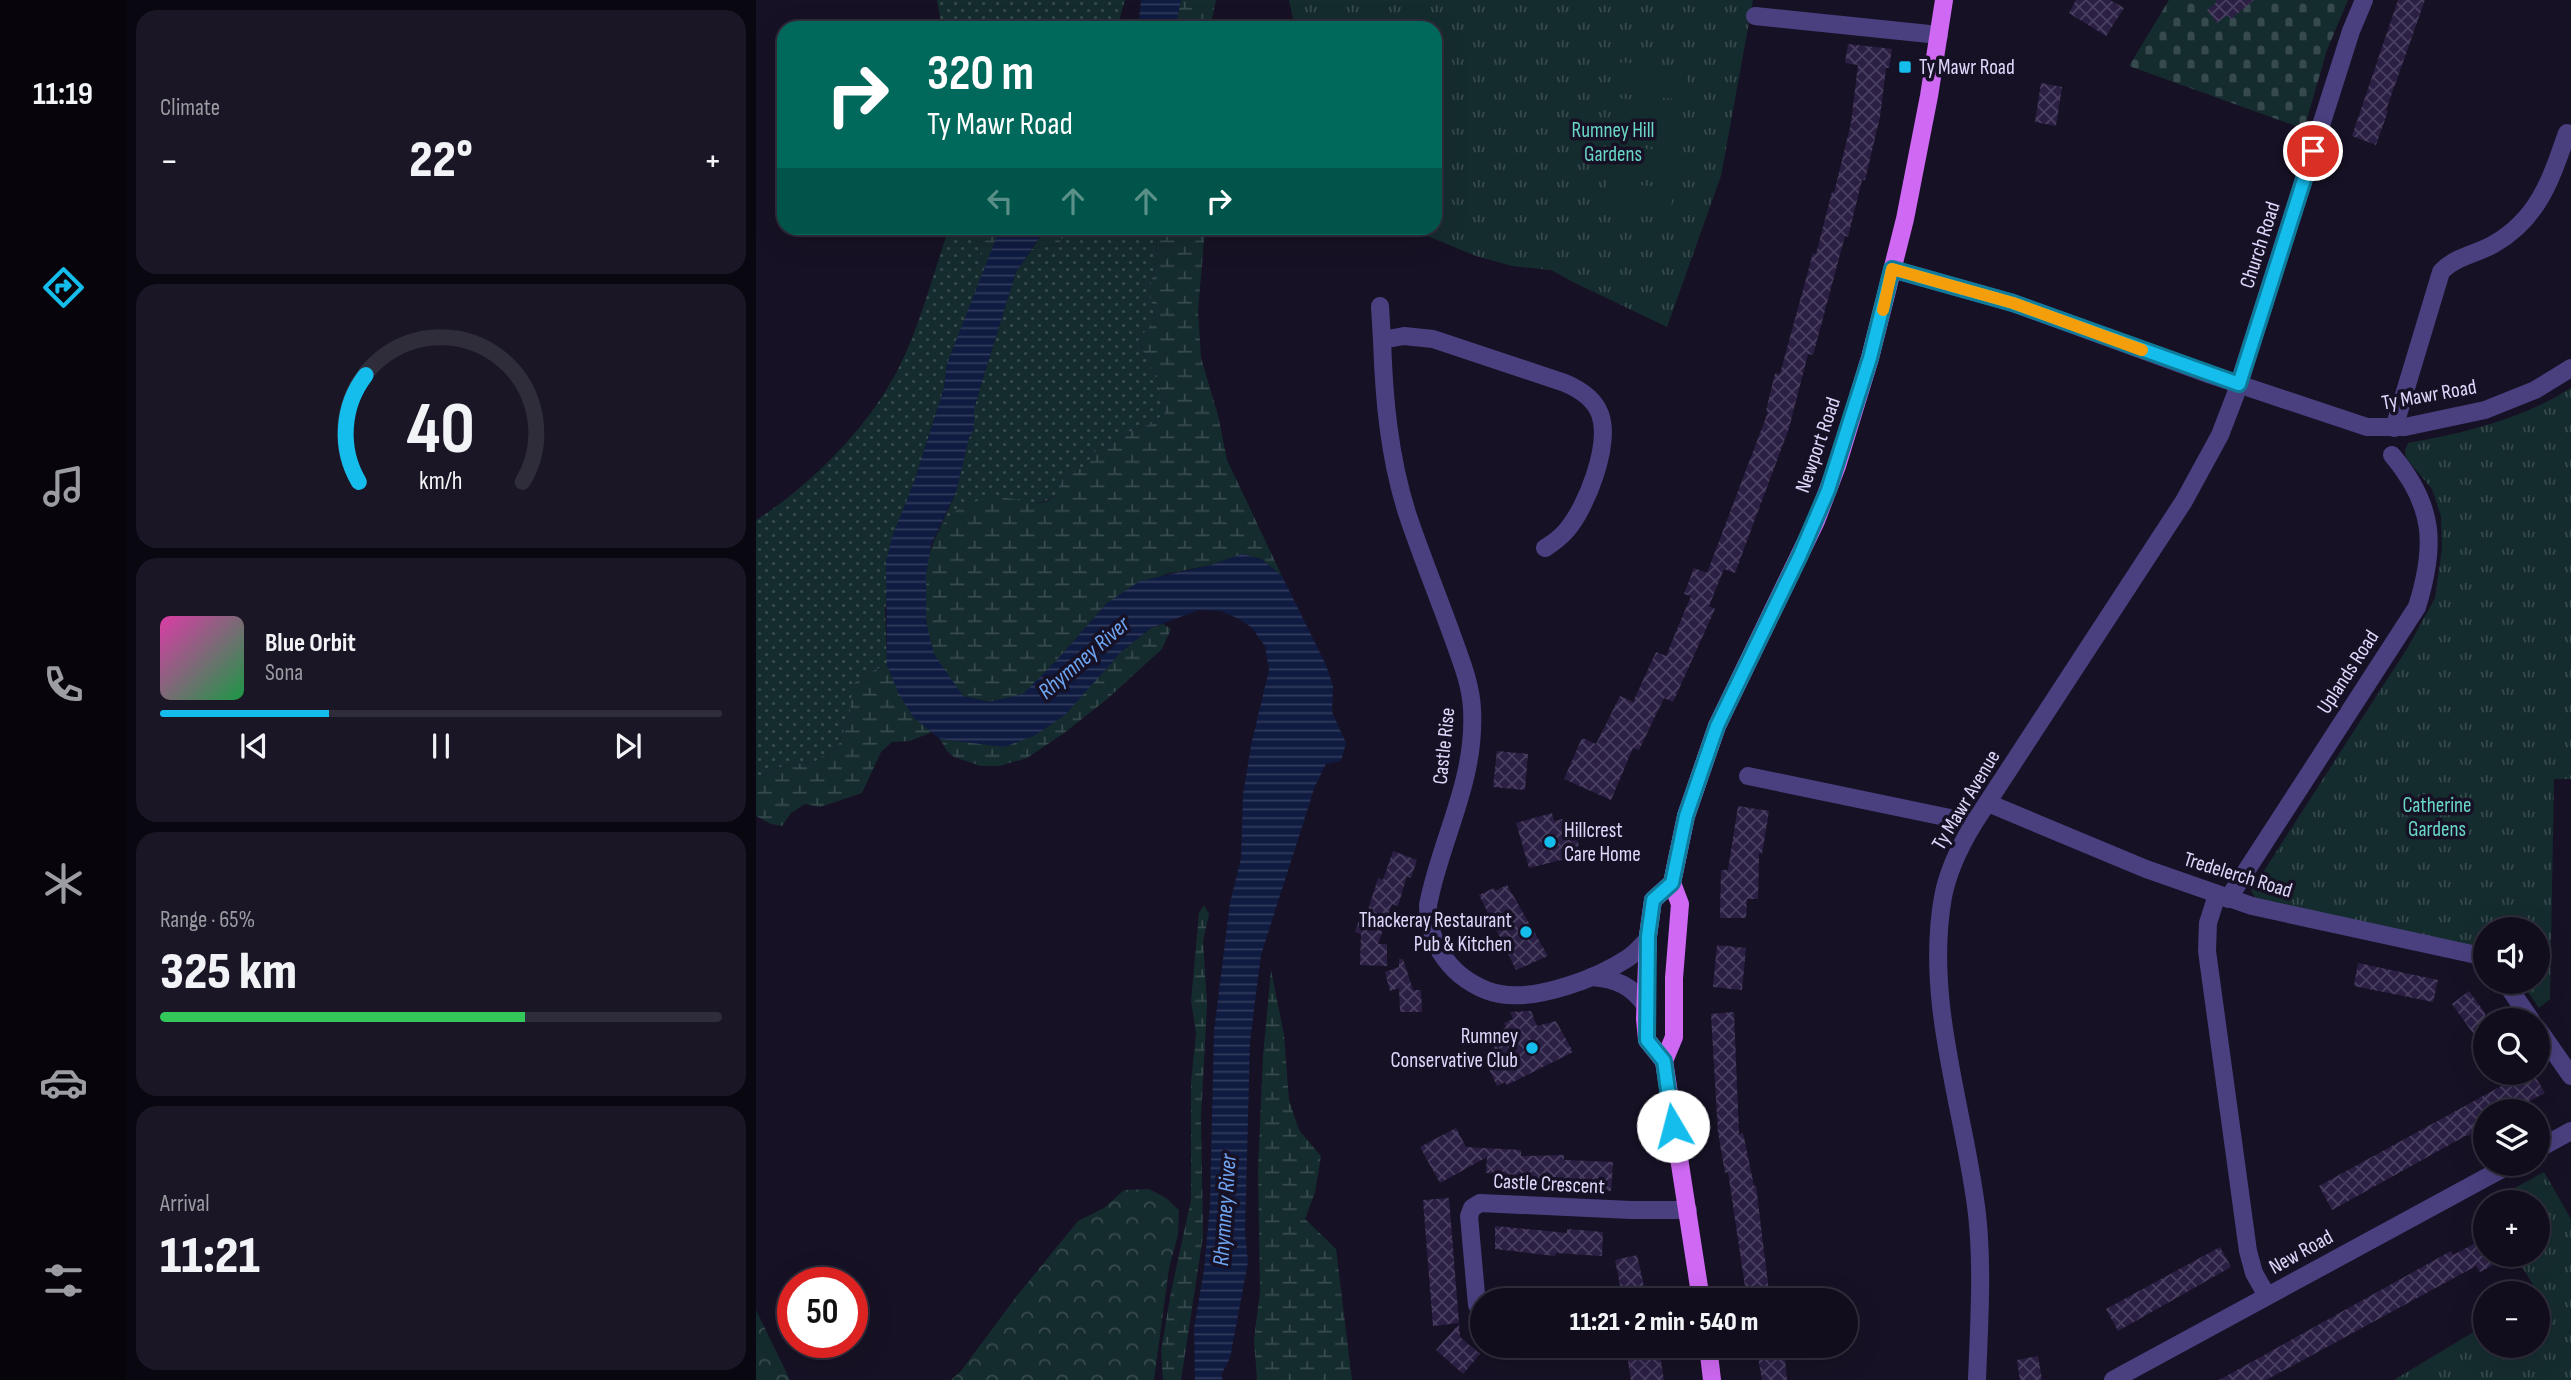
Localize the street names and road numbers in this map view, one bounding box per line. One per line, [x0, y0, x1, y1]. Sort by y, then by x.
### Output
street label: Church Road [2234, 199, 2286, 291]
street label: Ty Mawr Road [2380, 374, 2478, 416]
street label: Newport Road [1790, 394, 1846, 496]
street label: Uplands Road [2312, 625, 2384, 719]
street label: Castle Rise [1428, 706, 1460, 786]
street label: Ty Mawr Avenue [1926, 746, 2006, 854]
street label: Tredelerch Road [2181, 847, 2295, 903]
street label: Castle Crescent [1493, 1169, 1605, 1199]
street label: New Road [2265, 1224, 2337, 1280]

